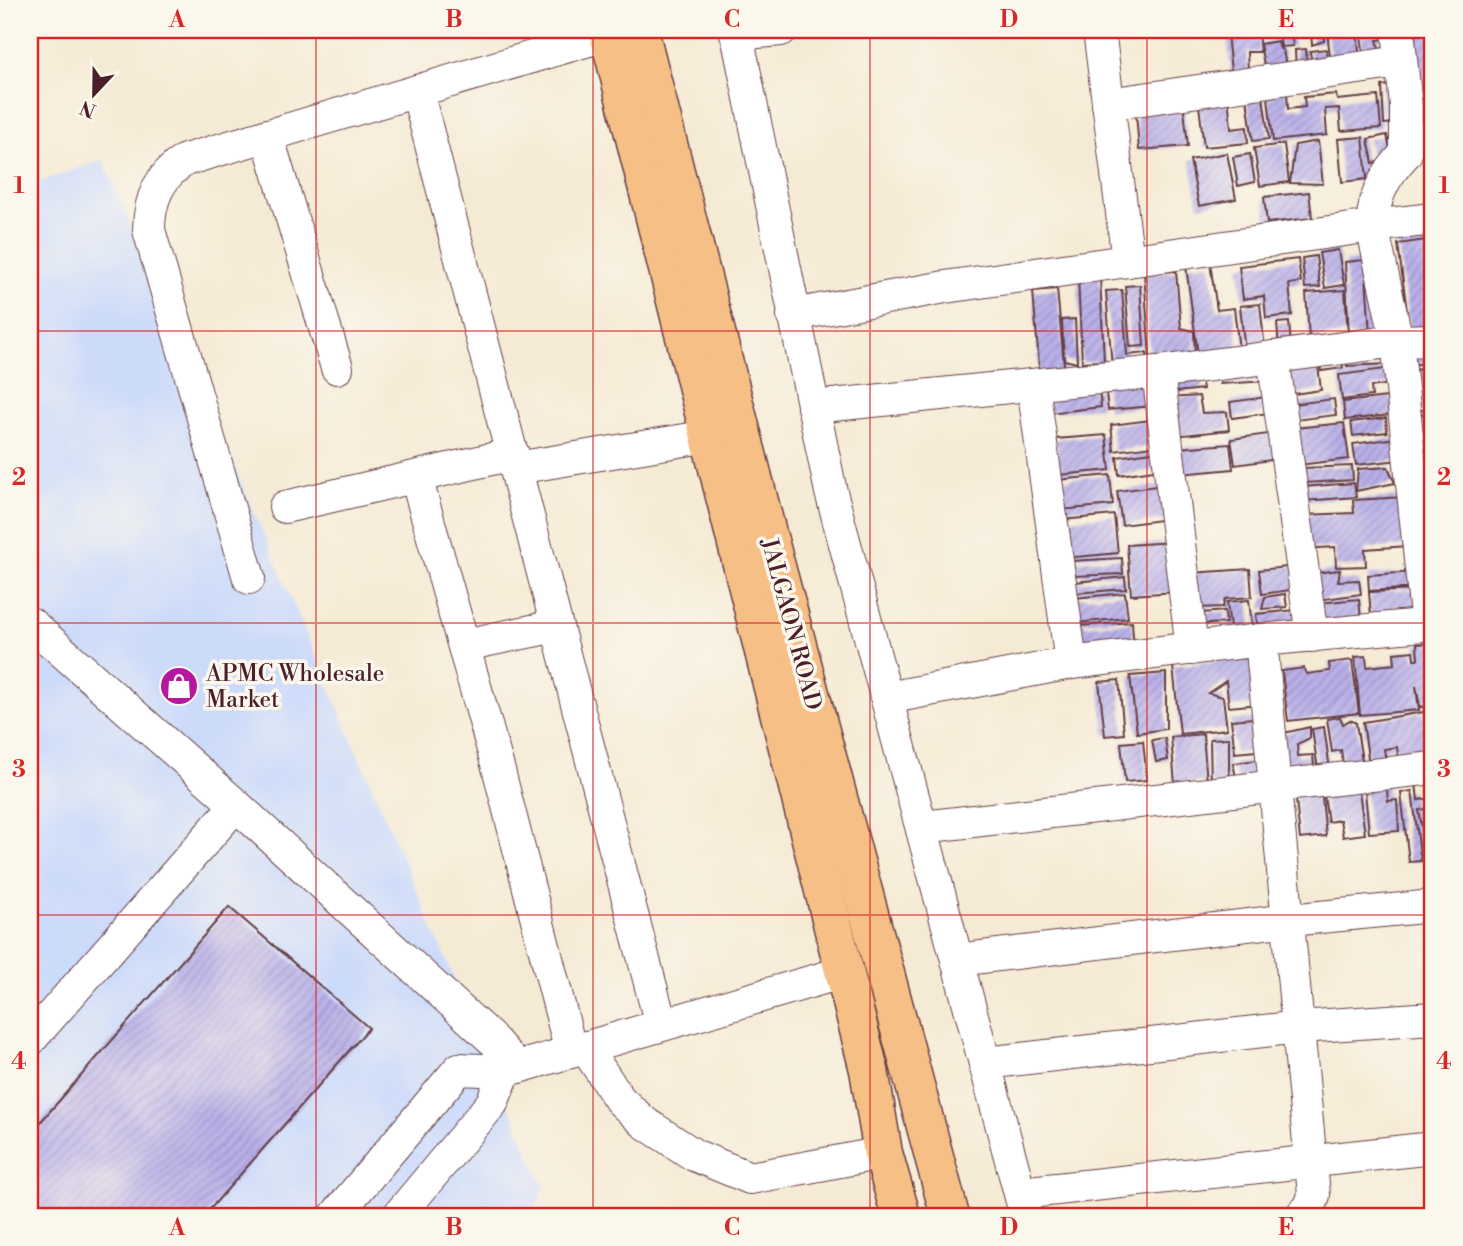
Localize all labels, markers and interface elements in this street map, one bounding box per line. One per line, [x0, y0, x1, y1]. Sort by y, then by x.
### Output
text: A [168, 6, 186, 34]
text: B [445, 6, 463, 34]
text: C [724, 6, 740, 34]
text: D [1000, 6, 1018, 34]
text: E [1278, 6, 1294, 34]
north arrow [60, 60, 130, 130]
text: N [77, 95, 99, 123]
text: 1 [13, 172, 25, 200]
text: 1 [1438, 172, 1450, 200]
text: 2 [12, 464, 26, 492]
text: 2 [1437, 464, 1451, 492]
street label: JALGAON ROAD [754, 534, 827, 713]
place label: APMC Wholesale Market [205, 660, 384, 714]
shop icon: APMC Wholesale Market [158, 665, 200, 707]
text: 3 [12, 756, 26, 784]
text: 3 [1437, 756, 1451, 784]
text: 4 [11, 1048, 27, 1076]
text: 4 [1436, 1048, 1452, 1076]
text: A [168, 1214, 186, 1242]
text: B [445, 1214, 463, 1242]
text: C [724, 1214, 740, 1242]
text: D [1000, 1214, 1018, 1242]
text: E [1278, 1214, 1294, 1242]

